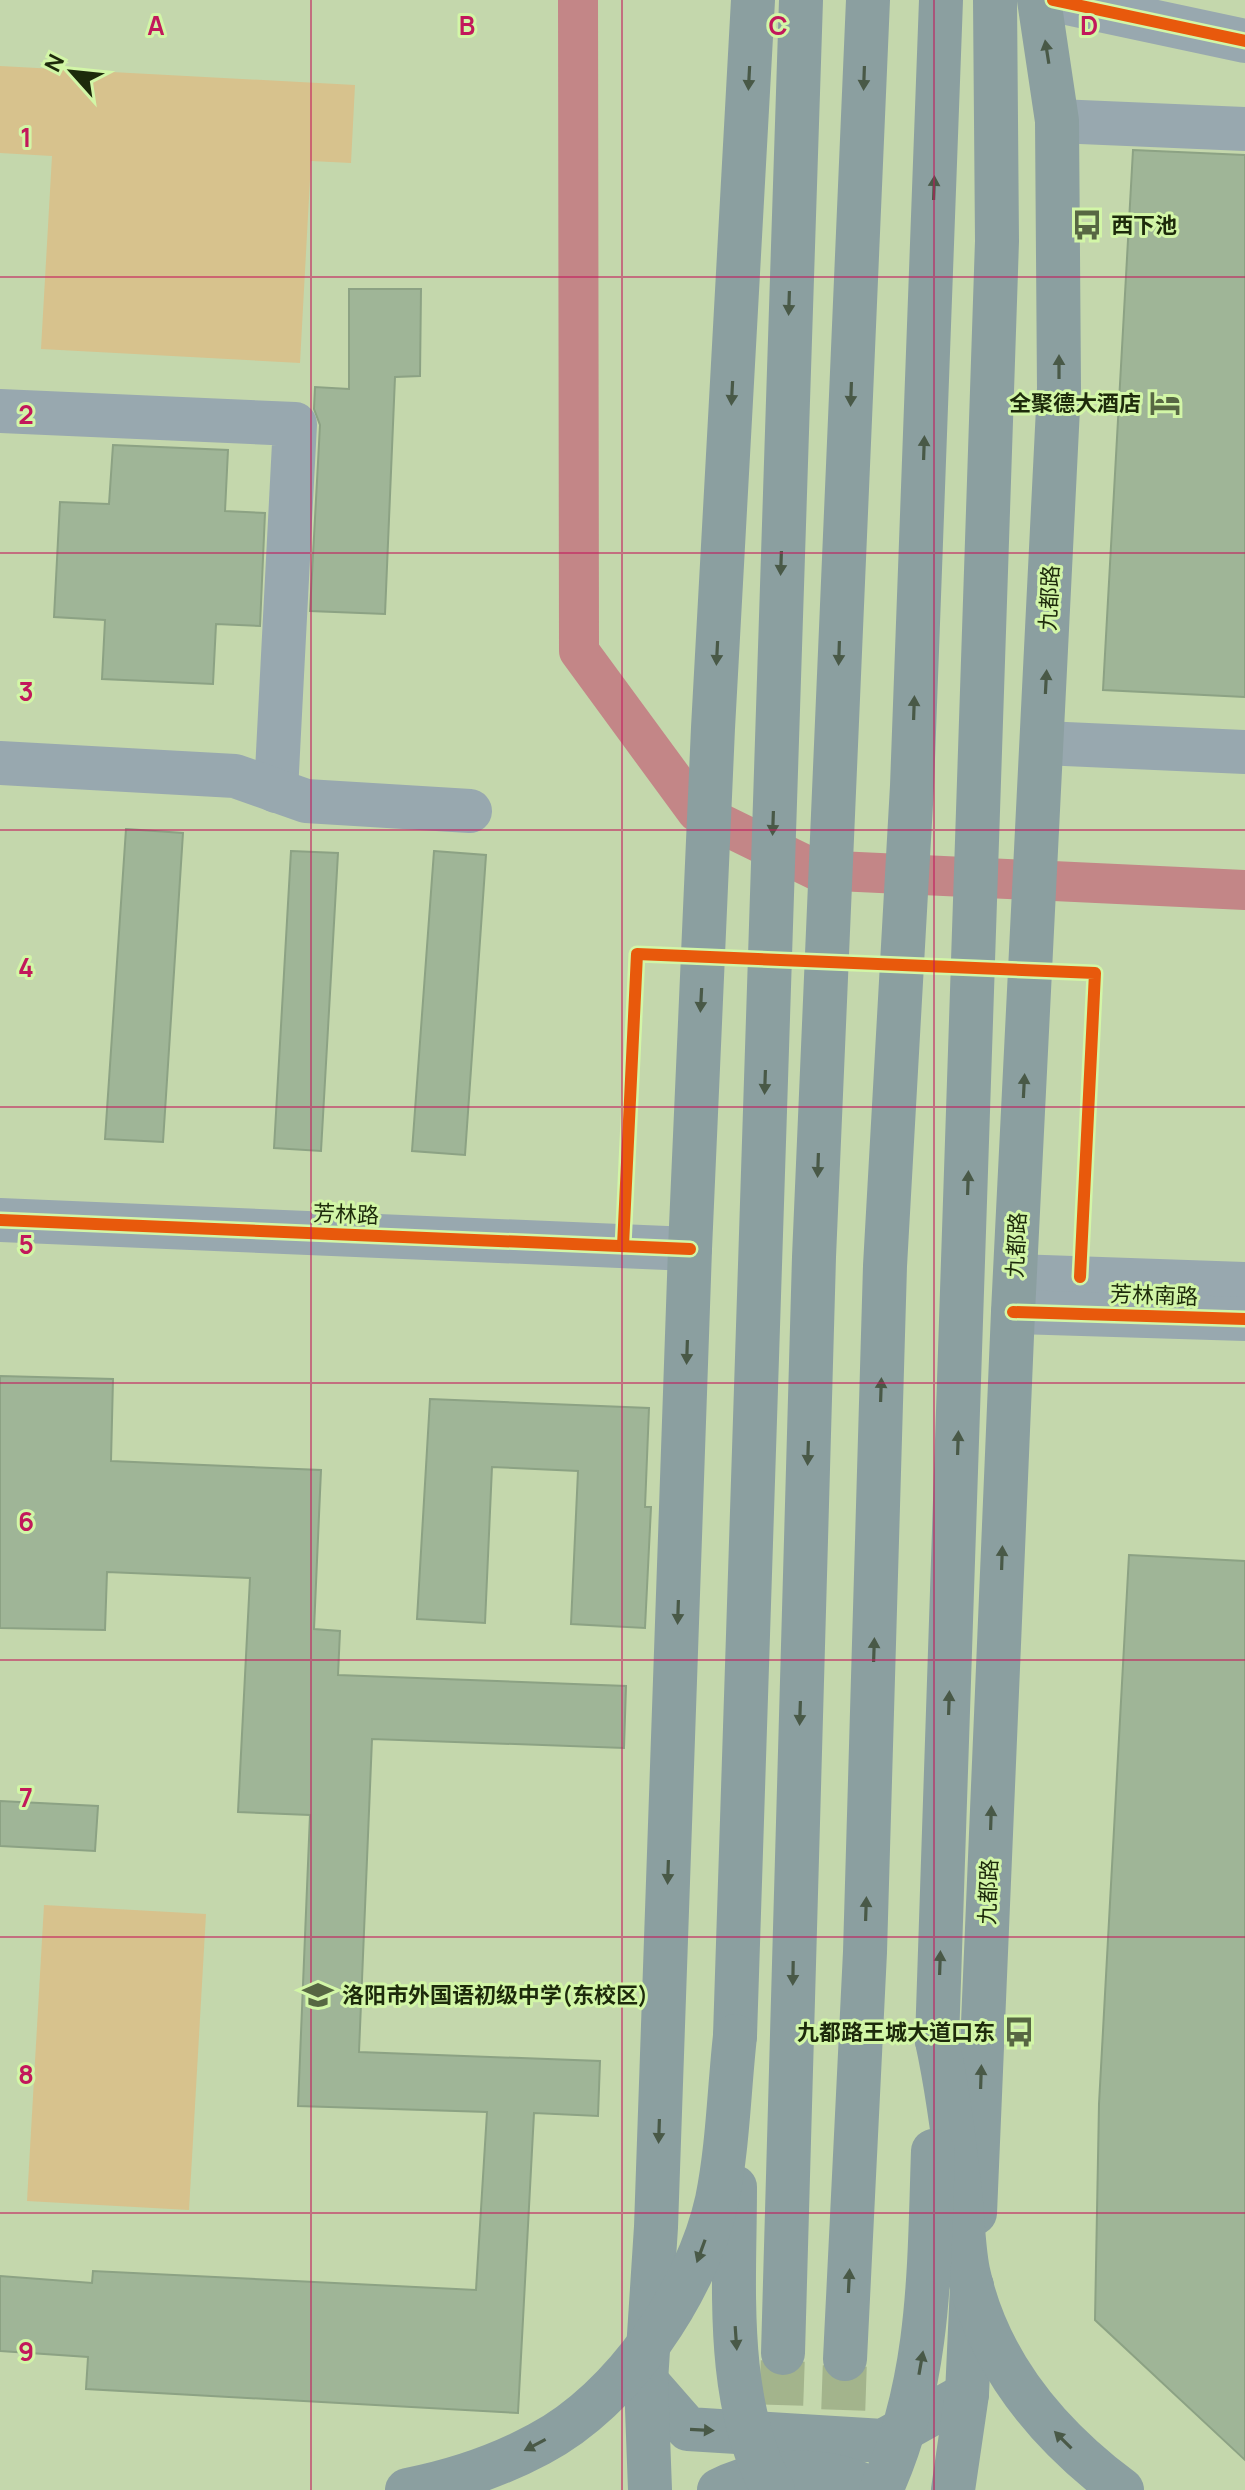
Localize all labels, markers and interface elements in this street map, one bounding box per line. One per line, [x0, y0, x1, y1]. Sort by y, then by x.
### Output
text: A [147, 7, 165, 43]
text: B [459, 7, 475, 43]
text: C [768, 7, 788, 43]
text: D [1080, 7, 1098, 43]
north arrow [32, 32, 112, 112]
one-way arrow [1040, 39, 1053, 64]
text: N [37, 49, 71, 77]
one-way arrow [742, 66, 755, 91]
one-way arrow [858, 66, 871, 91]
text: 1 [20, 119, 32, 155]
one-way arrow [928, 175, 941, 200]
bus stop icon: 西下池 [1070, 208, 1104, 242]
place label: 西下池 [1111, 210, 1177, 240]
one-way arrow [783, 291, 796, 316]
one-way arrow [1053, 354, 1065, 379]
one-way arrow [725, 381, 738, 406]
one-way arrow [844, 382, 857, 407]
hotel icon: 全聚德大酒店 [1148, 386, 1182, 420]
place label: 全聚德大酒店 [1009, 388, 1141, 418]
text: 2 [18, 396, 34, 432]
one-way arrow [918, 435, 931, 460]
one-way arrow [775, 551, 788, 576]
street label: 九都路 [1032, 564, 1066, 632]
one-way arrow [710, 641, 723, 666]
one-way arrow [833, 641, 846, 666]
one-way arrow [1039, 669, 1052, 694]
text: 3 [18, 673, 34, 709]
one-way arrow [908, 695, 921, 720]
one-way arrow [766, 811, 779, 836]
text: 4 [18, 949, 34, 985]
one-way arrow [694, 988, 707, 1013]
one-way arrow [758, 1070, 771, 1095]
one-way arrow [1018, 1073, 1031, 1098]
one-way arrow [811, 1153, 824, 1179]
one-way arrow [961, 1170, 974, 1195]
street label: 芳林路 [312, 1198, 380, 1230]
street label: 九都路 [999, 1211, 1033, 1279]
text: 5 [18, 1226, 34, 1262]
street label: 芳林南路 [1109, 1278, 1199, 1312]
one-way arrow [680, 1340, 693, 1365]
one-way arrow [875, 1377, 888, 1402]
one-way arrow [952, 1430, 965, 1455]
one-way arrow [801, 1441, 814, 1466]
text: 6 [18, 1503, 34, 1539]
one-way arrow [996, 1545, 1009, 1570]
one-way arrow [671, 1600, 684, 1625]
one-way arrow [867, 1637, 880, 1662]
one-way arrow [943, 1690, 956, 1715]
one-way arrow [793, 1701, 806, 1726]
text: 7 [19, 1779, 33, 1815]
one-way arrow [985, 1805, 998, 1830]
street label: 九都路 [972, 1858, 1004, 1926]
one-way arrow [662, 1860, 675, 1885]
one-way arrow [860, 1896, 873, 1921]
one-way arrow [933, 1950, 946, 1975]
one-way arrow [786, 1961, 799, 1986]
school or university icon: 洛阳市外国语初级中学(东校区) [301, 1978, 335, 2012]
place label: 洛阳市外国语初级中学(东校区) [342, 1980, 648, 2010]
bus stop icon: 九都路王城大道口东 [1002, 2015, 1036, 2049]
place label: 九都路王城大道口东 [797, 2017, 995, 2047]
text: 8 [18, 2056, 34, 2092]
one-way arrow [974, 2064, 987, 2089]
one-way arrow [653, 2119, 666, 2144]
one-way arrow [694, 2239, 707, 2263]
one-way arrow [843, 2268, 856, 2293]
one-way arrow [730, 2326, 743, 2351]
text: 9 [18, 2333, 34, 2369]
one-way arrow [915, 2350, 927, 2375]
one-way arrow [690, 2424, 715, 2437]
one-way arrow [1054, 2431, 1072, 2450]
one-way arrow [524, 2438, 547, 2452]

